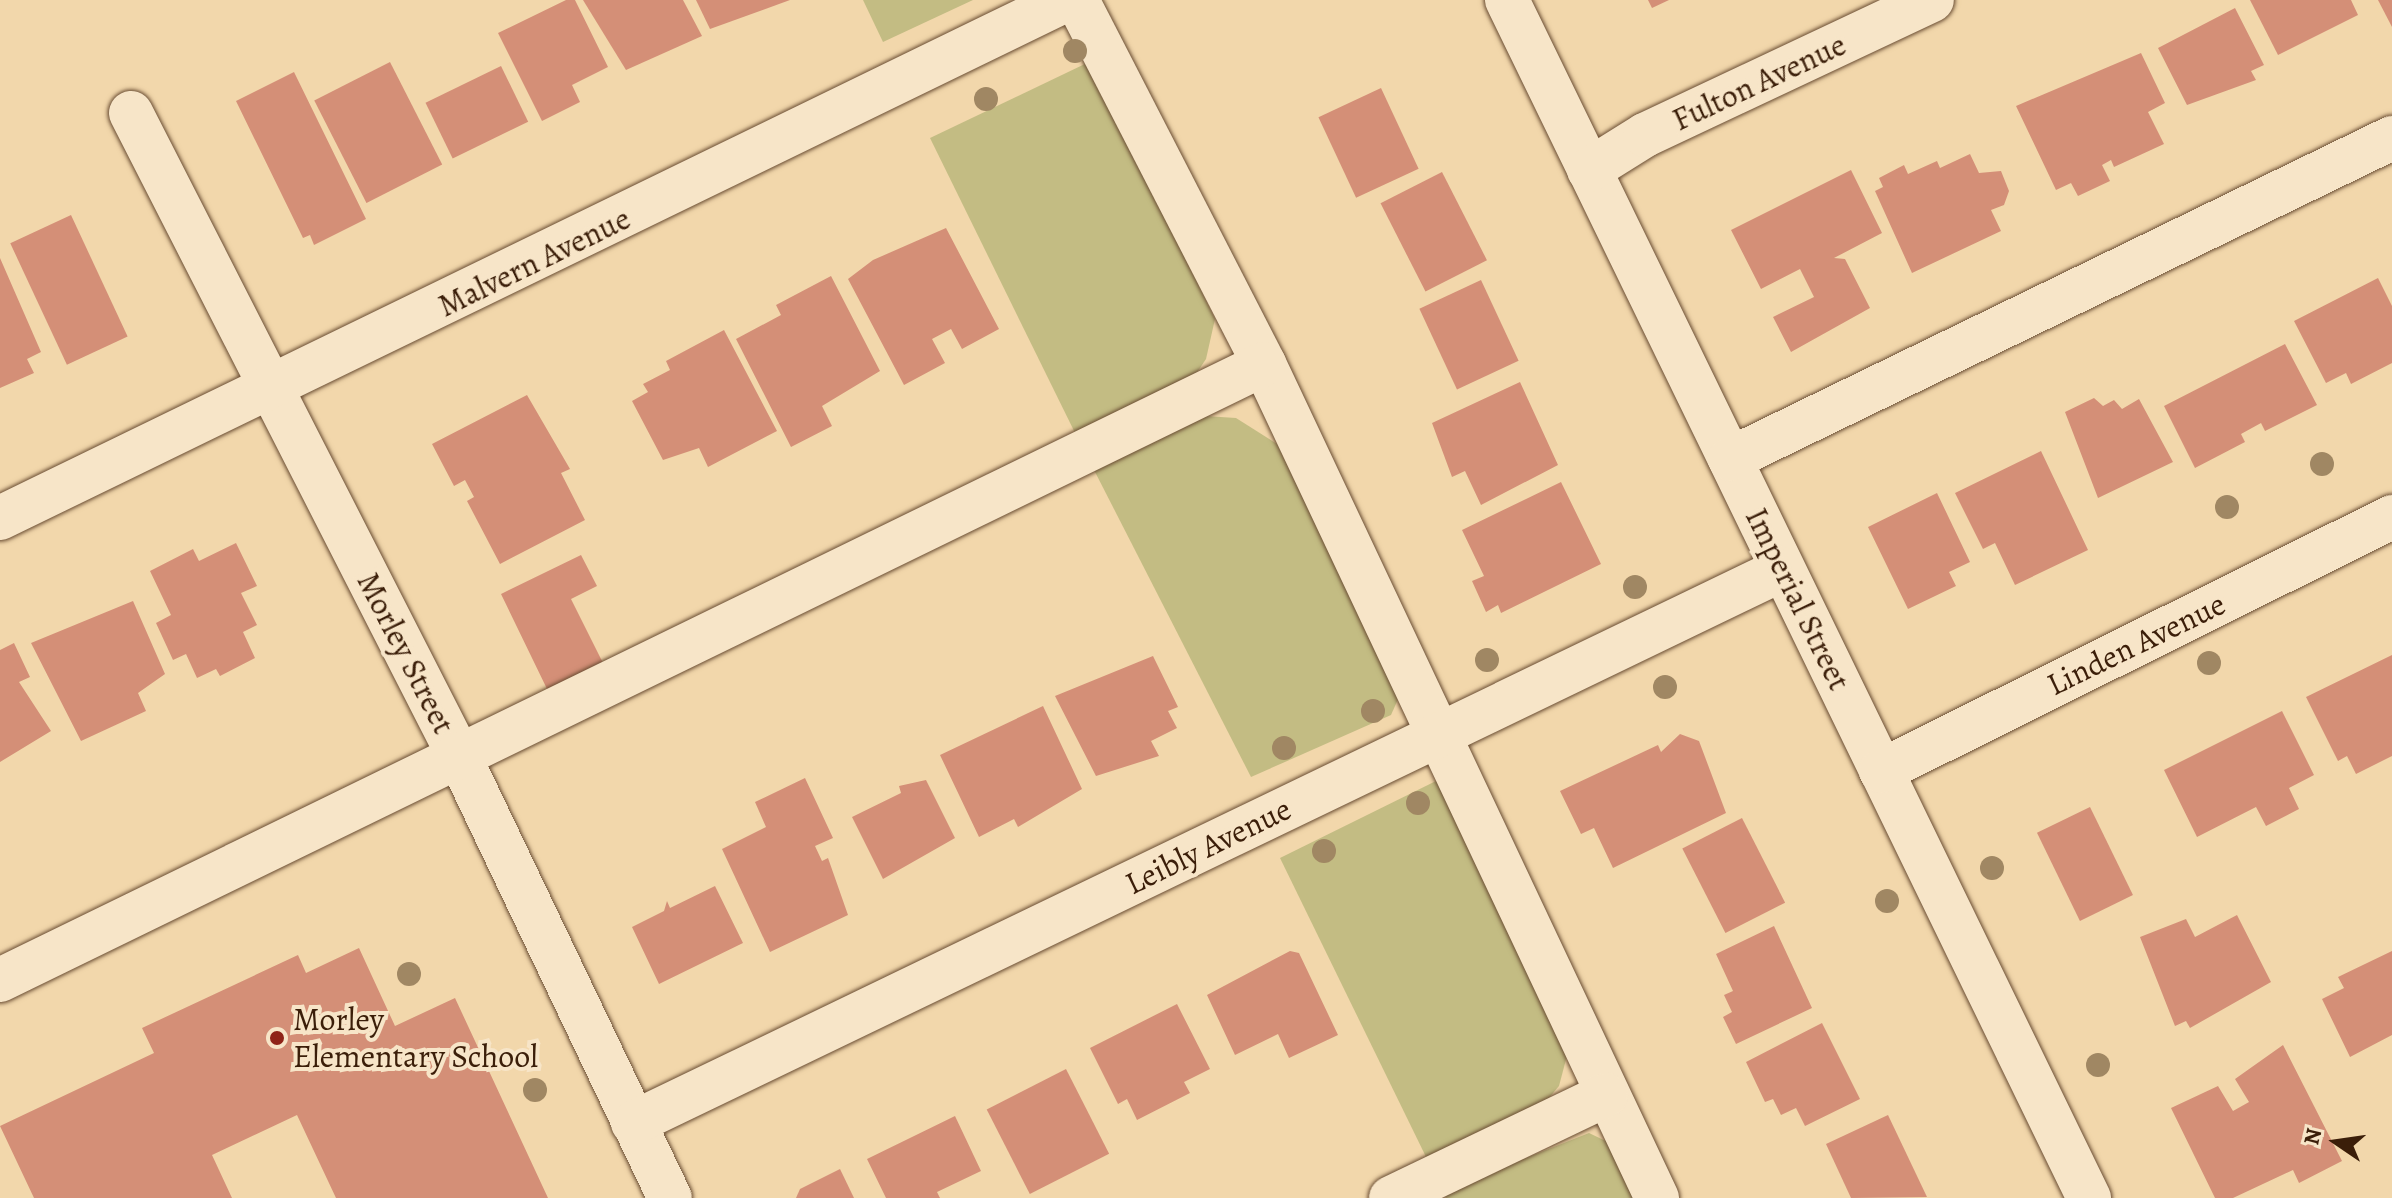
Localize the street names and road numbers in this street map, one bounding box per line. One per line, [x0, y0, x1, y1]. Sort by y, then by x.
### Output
street label: Fulton Avenue [1666, 25, 1852, 139]
street label: Malvern Avenue [432, 199, 636, 325]
street label: Imperial Street [1737, 502, 1859, 696]
street label: Morley Street [349, 566, 463, 740]
street label: Linden Avenue [2041, 584, 2231, 704]
street label: Leibly Avenue [1119, 789, 1297, 903]

